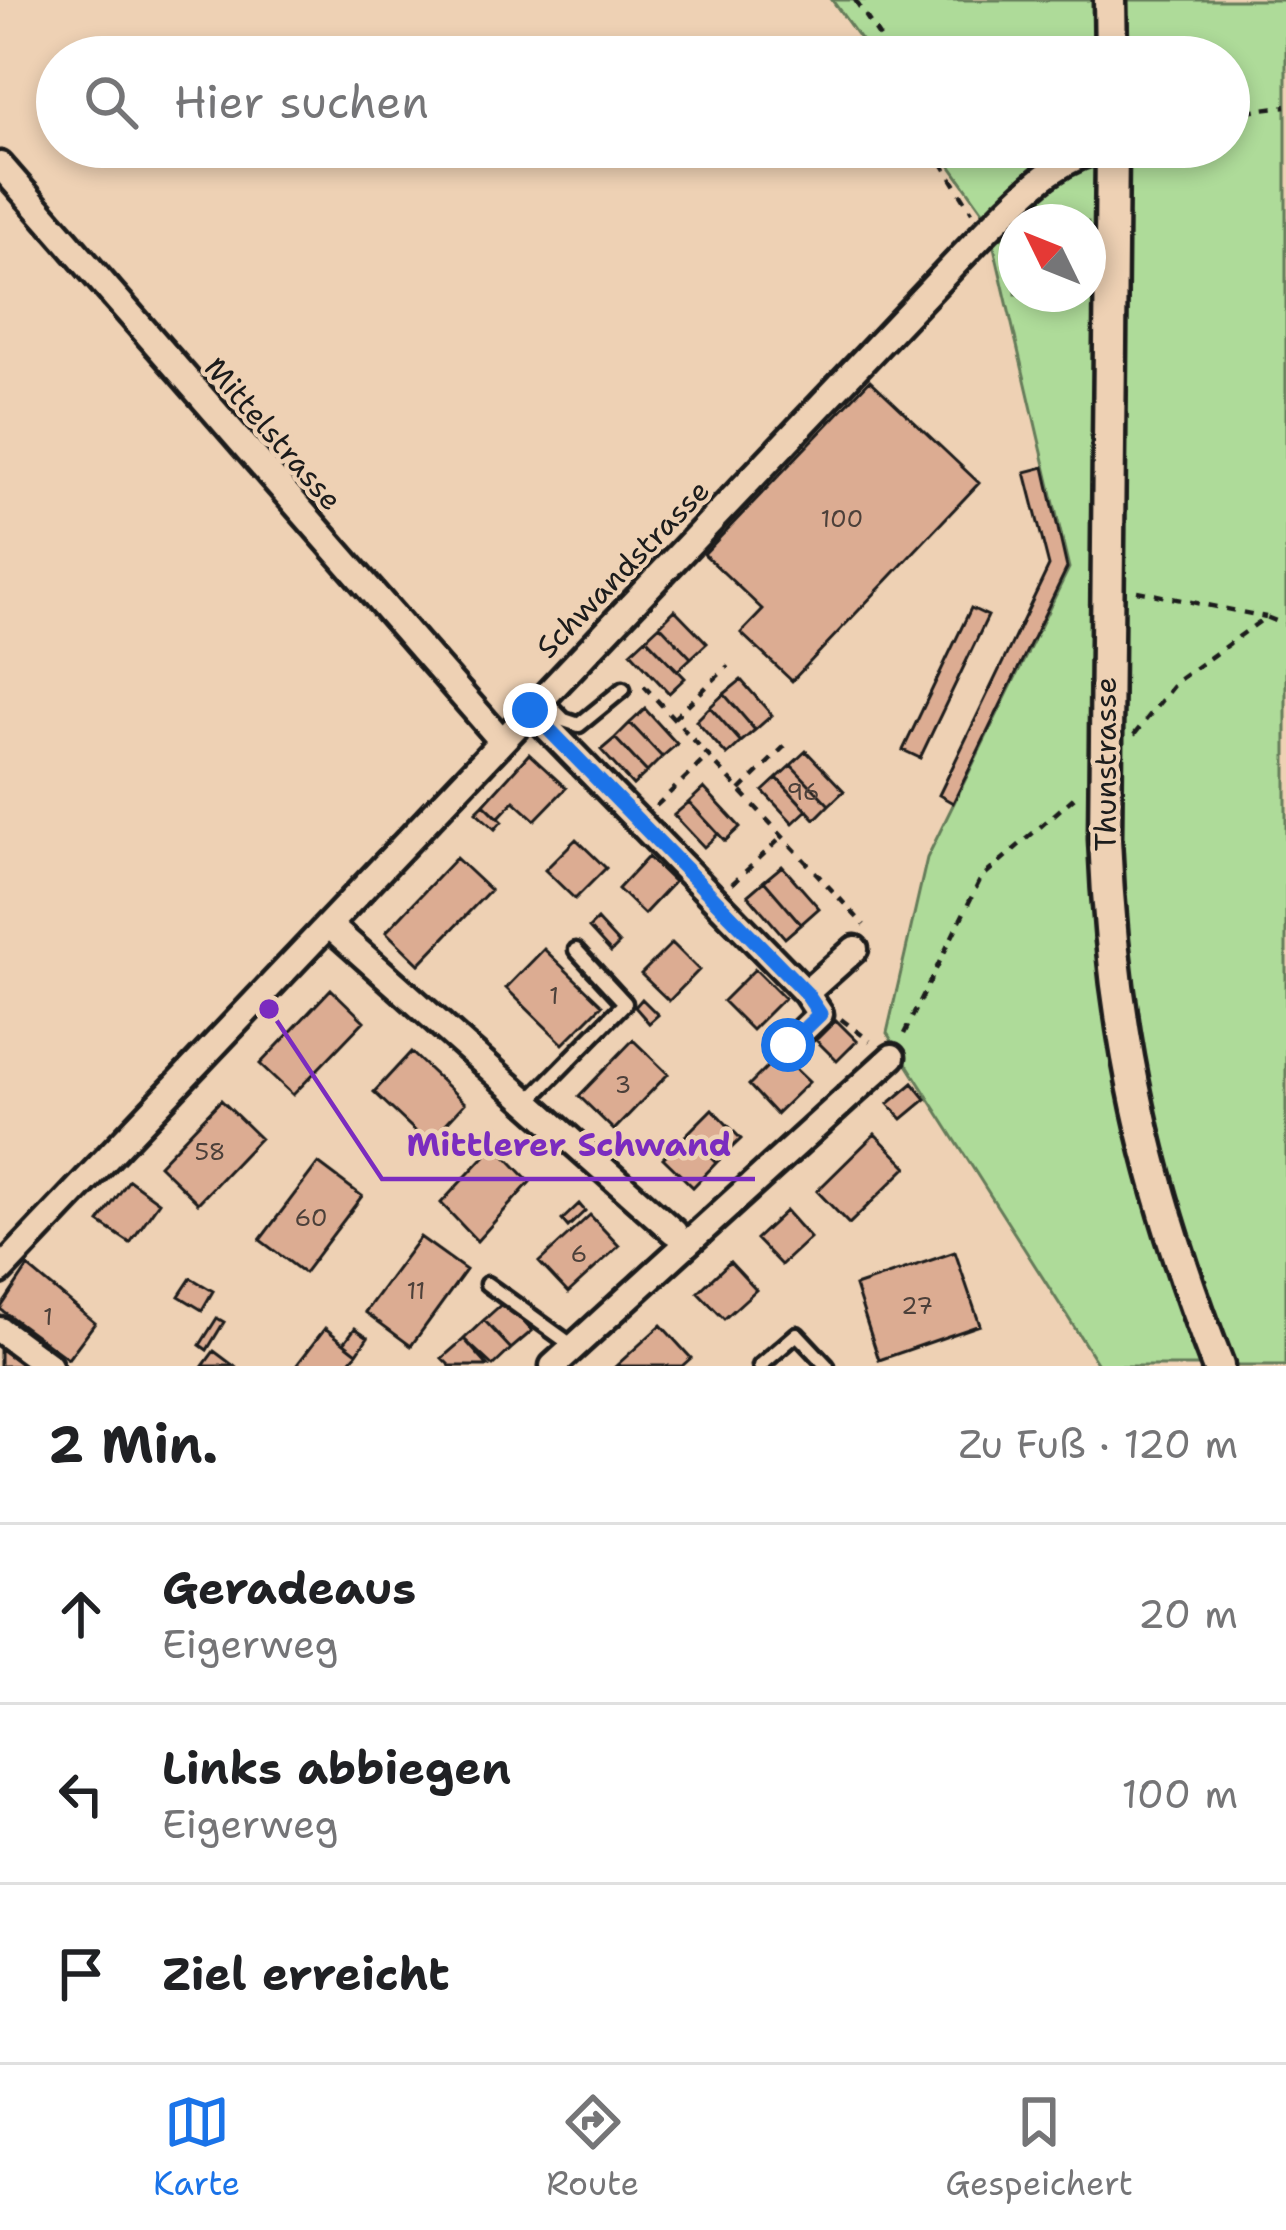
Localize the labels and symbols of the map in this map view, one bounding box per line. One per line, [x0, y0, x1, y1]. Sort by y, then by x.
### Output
north arrow [998, 204, 1106, 312]
street label: Mittelstrasse [195, 348, 351, 519]
street label: Schwandstrasse [527, 470, 719, 667]
house number: 100 [821, 503, 863, 535]
street label: Thunstrasse [1085, 677, 1126, 851]
route end [503, 683, 557, 737]
house number: 96 [786, 776, 820, 808]
house number: 1 [549, 980, 559, 1012]
route start [761, 1018, 815, 1072]
house number: 3 [615, 1069, 631, 1101]
callout: Mittlerer Schwand [382, 1110, 755, 1179]
text: Mittlerer Schwand [406, 1122, 732, 1167]
house number: 58 [195, 1136, 225, 1168]
house number: 60 [295, 1202, 327, 1234]
house number: 6 [571, 1238, 587, 1270]
house number: 11 [406, 1275, 426, 1307]
house number: 27 [901, 1290, 933, 1322]
house number: 1 [43, 1301, 53, 1333]

